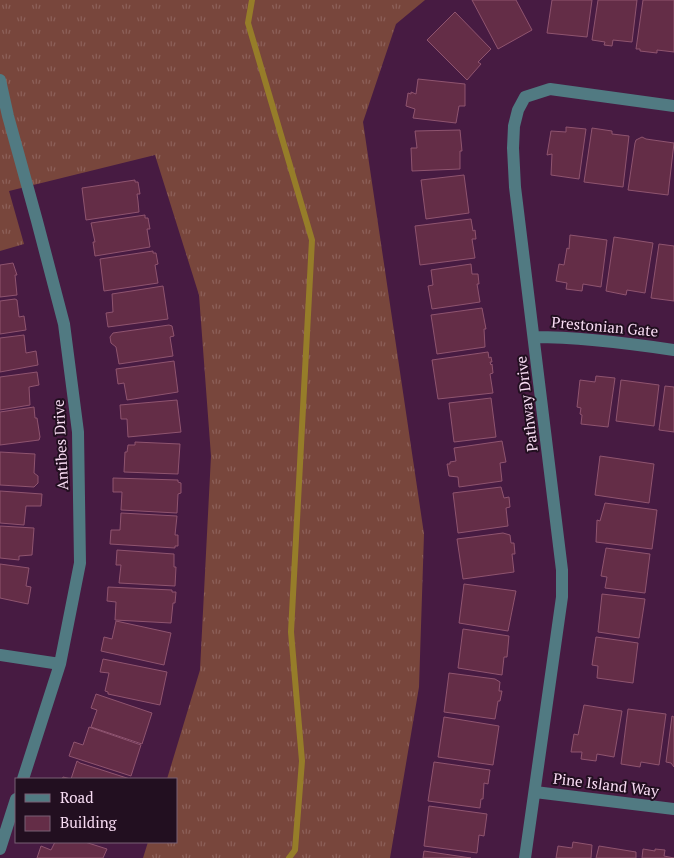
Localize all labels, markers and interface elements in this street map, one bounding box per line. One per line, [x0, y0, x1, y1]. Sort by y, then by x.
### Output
street label: Prestonian Gate [551, 311, 659, 341]
street label: Pathway Drive [510, 355, 542, 453]
street label: Antibes Drive [48, 399, 72, 491]
street label: Pine Island Way [552, 768, 660, 800]
legend [15, 778, 178, 843]
text: Road [60, 787, 93, 807]
text: Building [60, 812, 118, 832]

